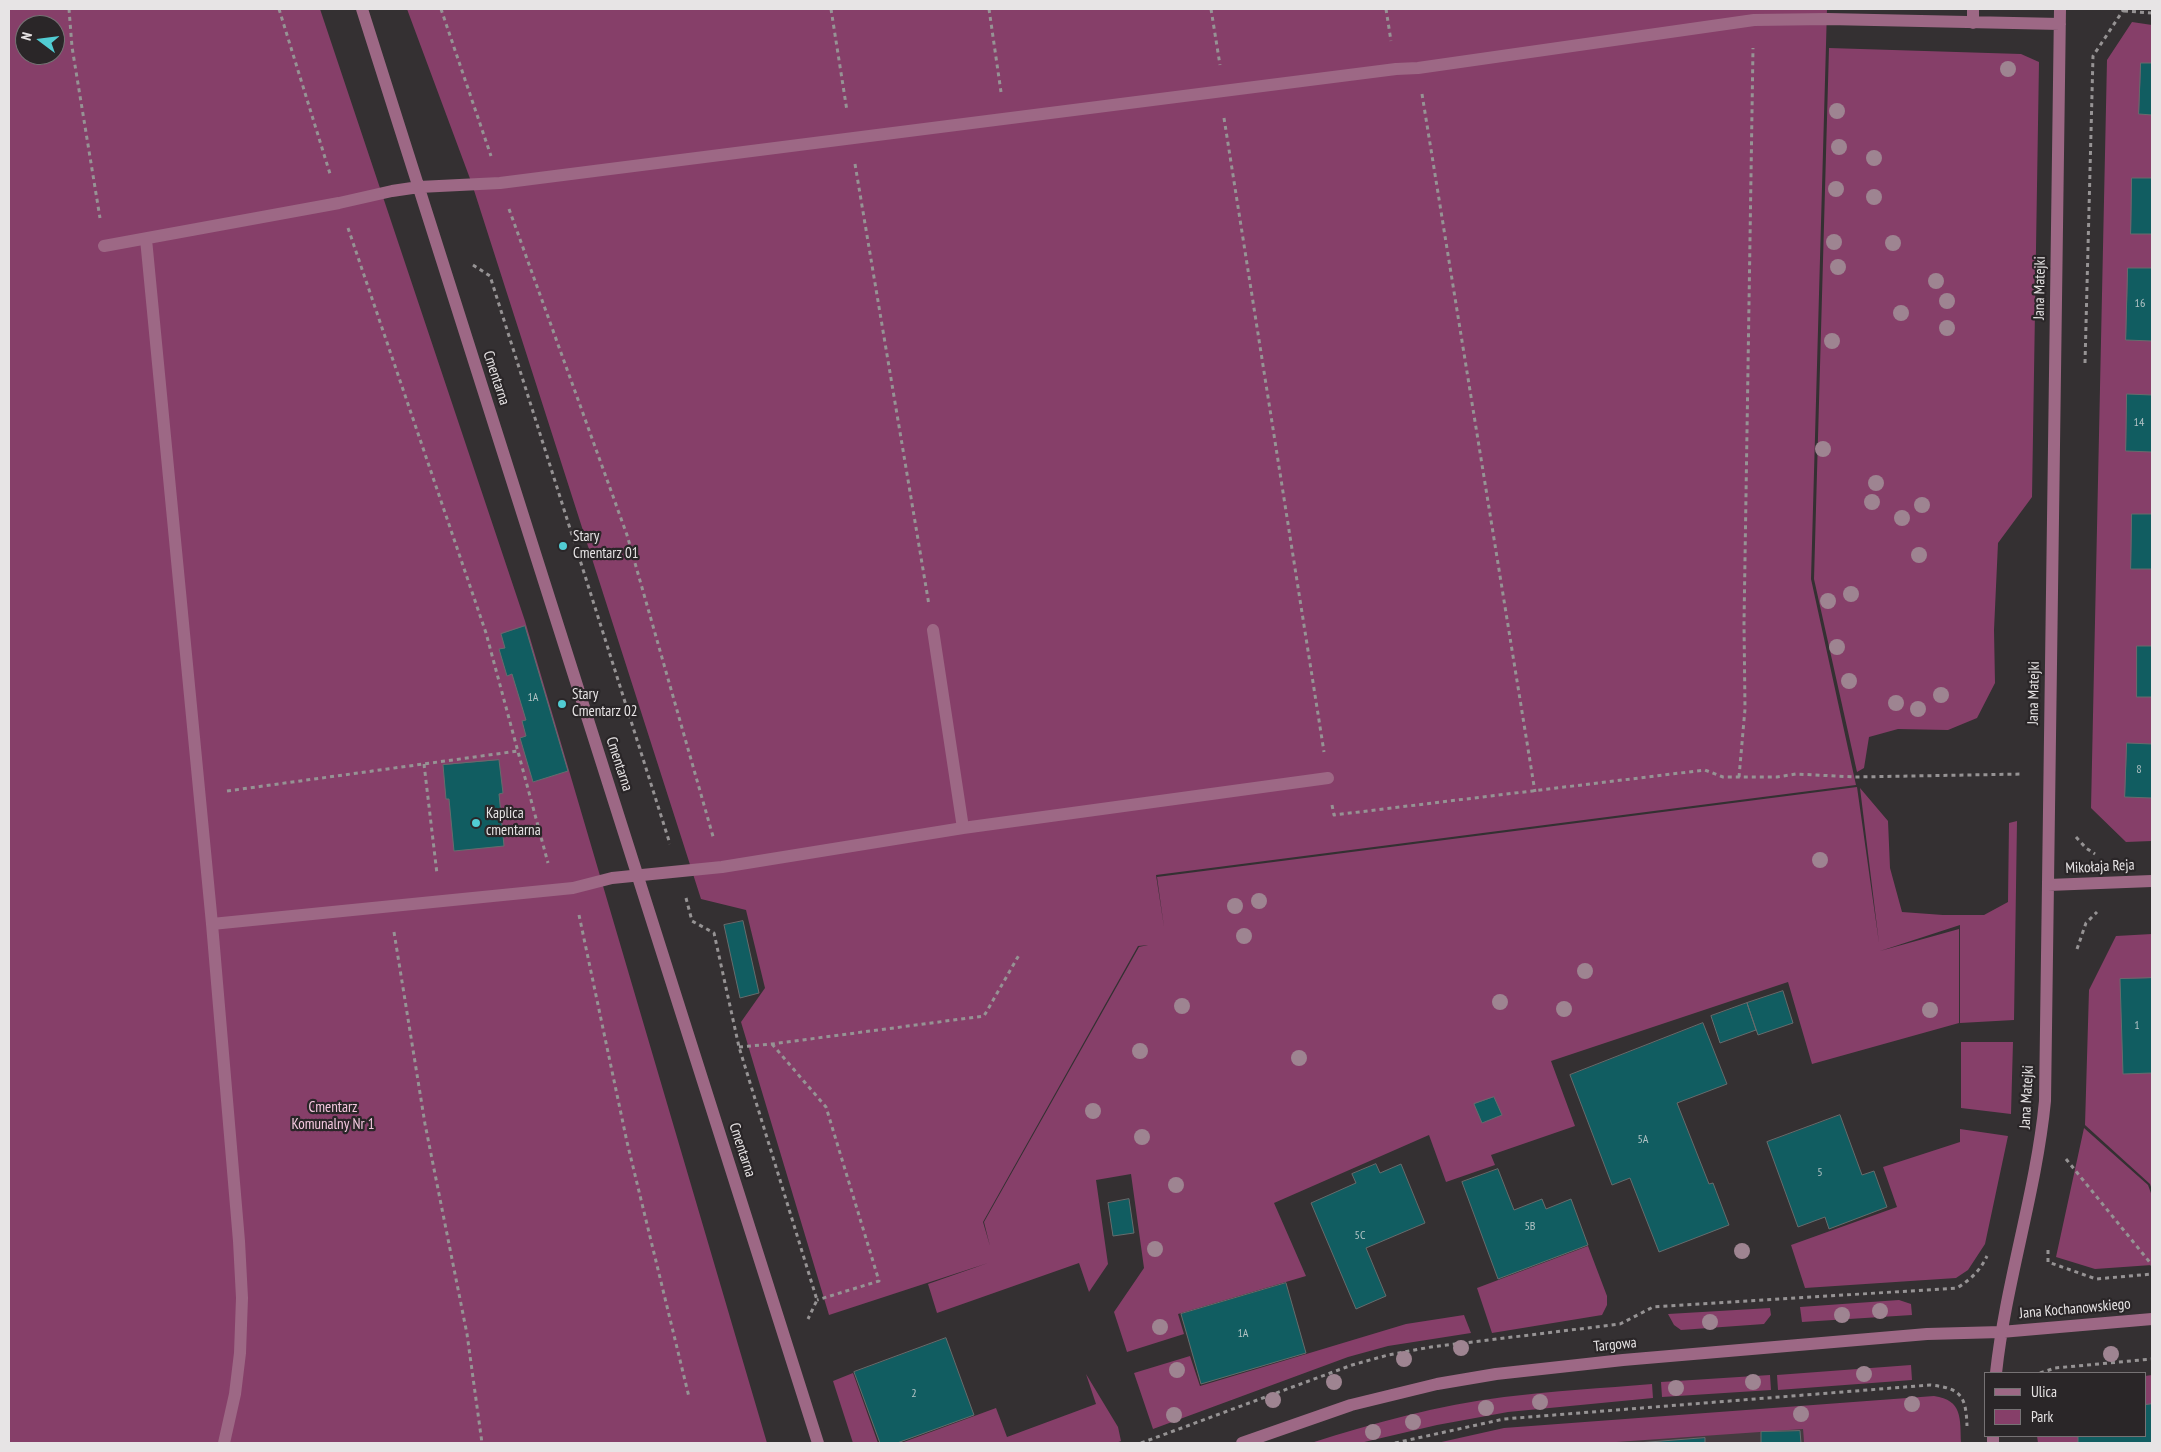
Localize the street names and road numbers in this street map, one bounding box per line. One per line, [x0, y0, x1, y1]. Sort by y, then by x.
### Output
street label: Jana Matejki [2030, 256, 2050, 320]
street label: Cmentarna [479, 349, 513, 407]
street label: Jana Matejki [2024, 661, 2044, 725]
street label: Cmentarna [602, 735, 636, 793]
street label: Mikołaja Reja [2065, 856, 2135, 878]
street label: Jana Matejki [2016, 1065, 2038, 1129]
street label: Cmentarna [725, 1121, 759, 1179]
street label: Jana Kochanowskiego [2019, 1295, 2131, 1323]
street label: Targowa [1593, 1334, 1637, 1356]

